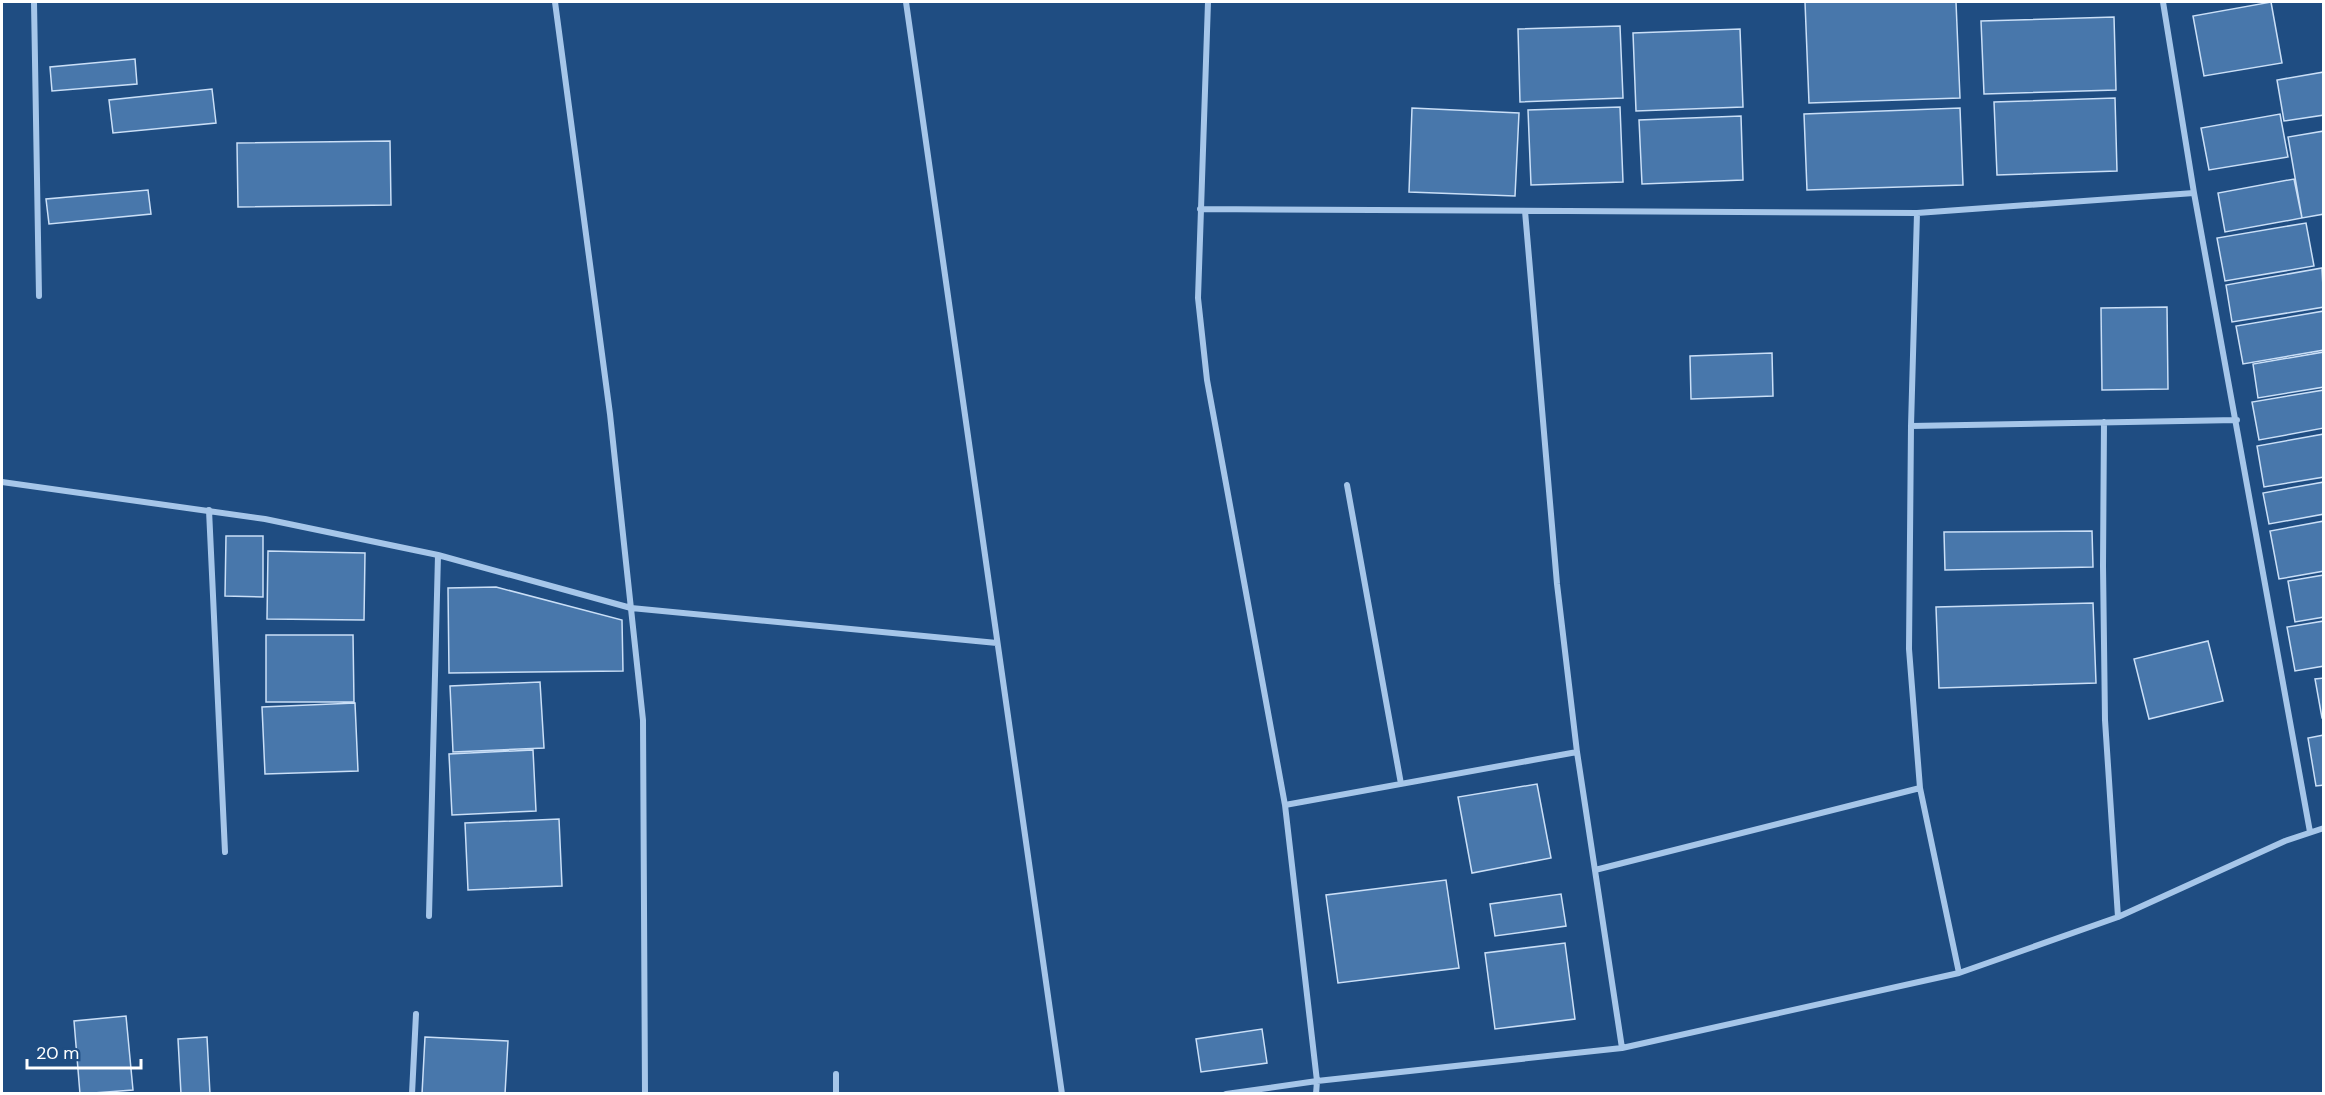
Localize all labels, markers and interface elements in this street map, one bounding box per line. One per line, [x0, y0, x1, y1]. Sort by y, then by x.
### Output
scale bar [27, 1032, 141, 1070]
text: 20 m [36, 1041, 79, 1065]

